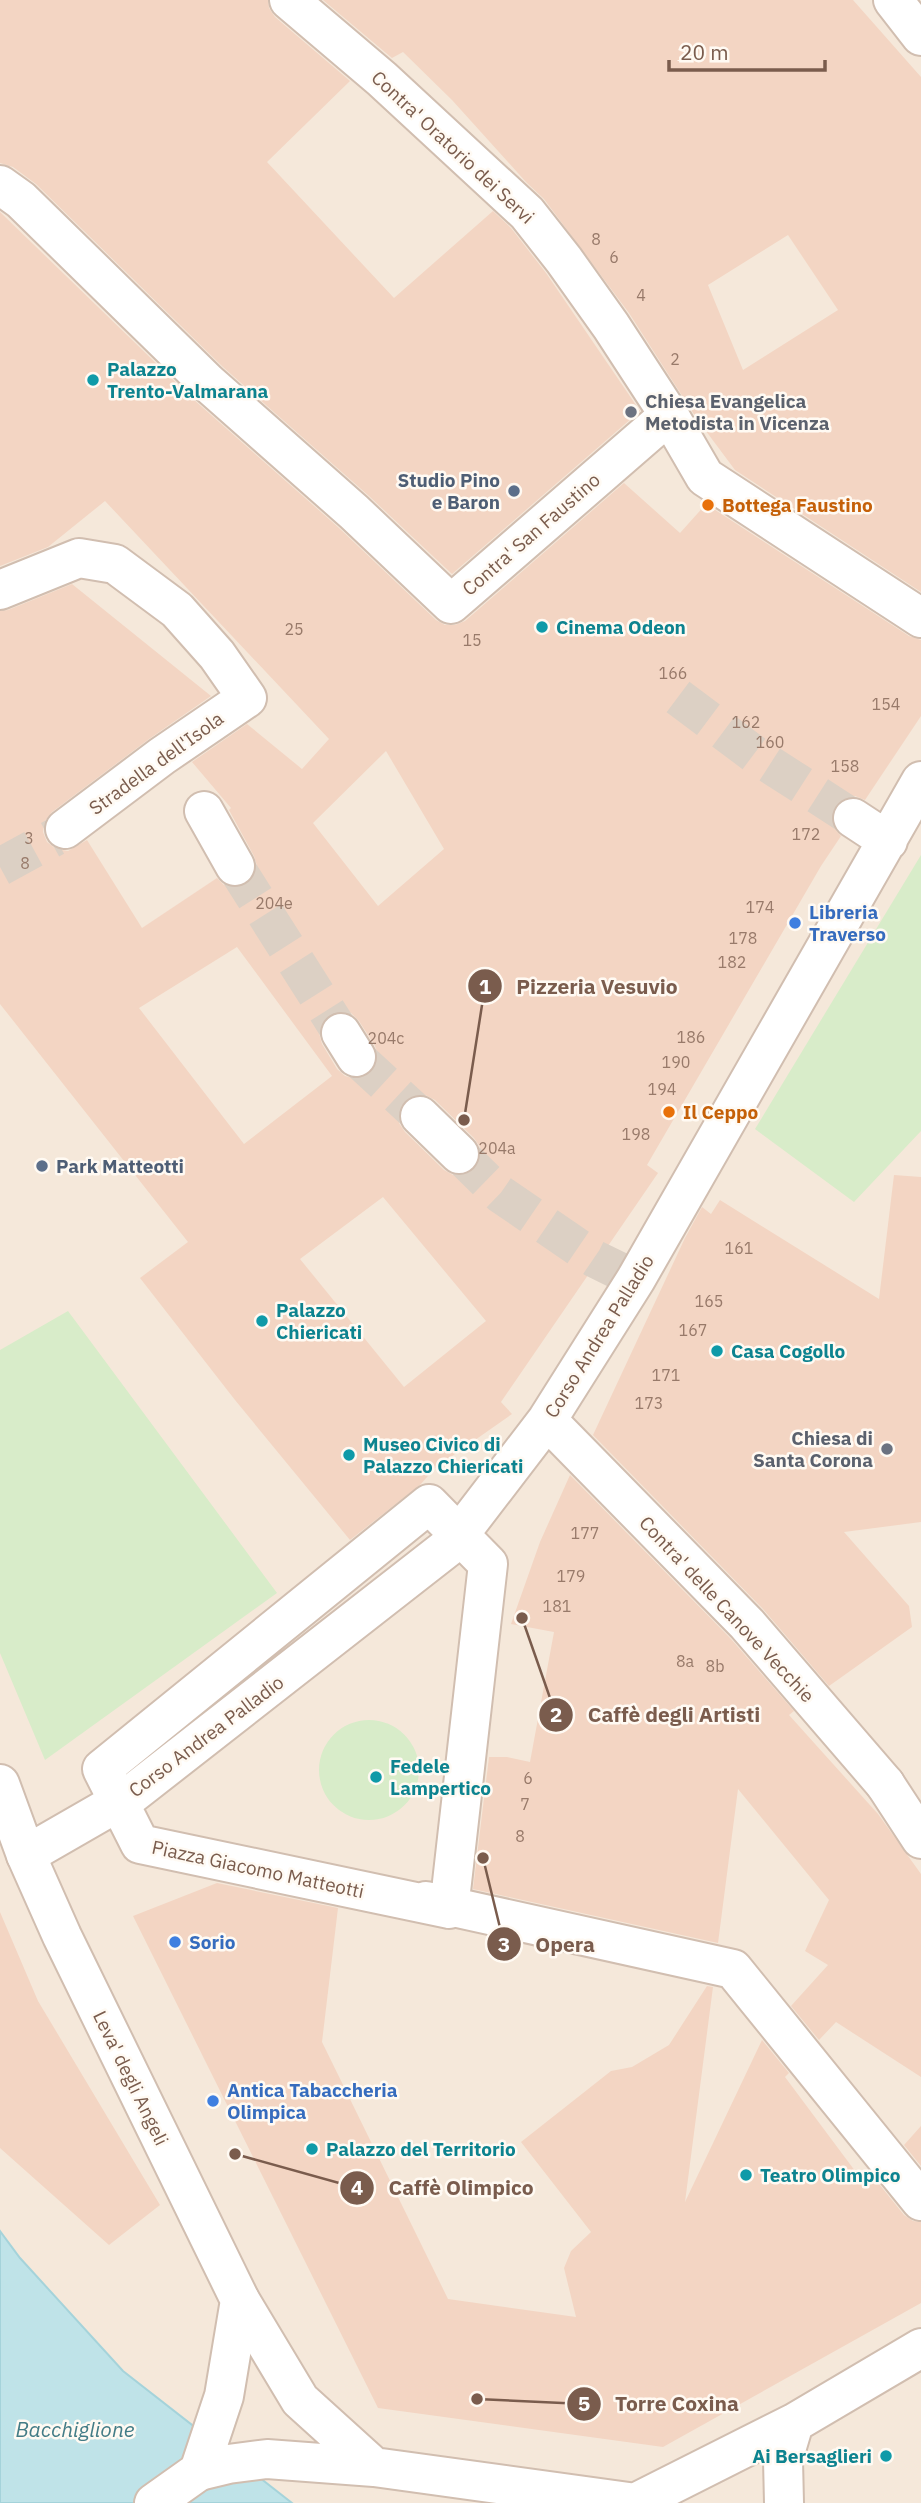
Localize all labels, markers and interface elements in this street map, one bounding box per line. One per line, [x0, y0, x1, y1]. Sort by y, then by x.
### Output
scale bar [669, 28, 825, 72]
text: 20 m [680, 38, 729, 66]
street label: Contra' Oratorio dei Servi [367, 65, 539, 229]
house number: 8 [591, 229, 601, 249]
house number: 6 [609, 247, 619, 267]
house number: 4 [636, 285, 646, 305]
house number: 2 [670, 349, 680, 369]
place label: Palazzo Trento-Valmarana [107, 357, 269, 403]
marker: Palazzo Trento-Valmarana [85, 372, 101, 388]
place label: Chiesa Evangelica Metodista in Vicenza [645, 389, 830, 435]
marker: Chiesa Evangelica Metodista in Vicenza [623, 404, 639, 420]
place label: Studio Pino e Baron [398, 468, 500, 514]
street label: Contra' San Faustino [457, 468, 605, 600]
marker: Studio Pino e Baron [506, 483, 522, 499]
place label: Bottega Faustino [722, 493, 873, 517]
marker: Bottega Faustino [700, 497, 716, 513]
place label: Cinema Odeon [556, 615, 686, 639]
house number: 25 [284, 619, 304, 639]
marker: Cinema Odeon [534, 619, 550, 635]
house number: 15 [462, 630, 482, 650]
house number: 166 [659, 663, 687, 683]
house number: 154 [872, 694, 900, 714]
street label: Stradella dell'Isola [84, 706, 228, 820]
house number: 162 [732, 712, 760, 732]
house number: 160 [756, 732, 784, 752]
house number: 158 [831, 756, 859, 776]
house number: 172 [792, 824, 820, 844]
house number: 3 [24, 828, 34, 848]
house number: 8 [20, 853, 30, 873]
house number: 204e [255, 893, 293, 913]
house number: 174 [746, 897, 774, 917]
place label: Libreria Traverso [809, 900, 886, 946]
marker: Libreria Traverso [787, 915, 803, 931]
house number: 178 [729, 928, 757, 948]
house number: 182 [718, 952, 746, 972]
callout: Pizzeria Vesuvio [468, 965, 692, 1007]
text: 1 [479, 972, 492, 1000]
text: Pizzeria Vesuvio [516, 972, 678, 1000]
house number: 186 [677, 1027, 705, 1047]
house number: 204c [368, 1028, 404, 1048]
house number: 190 [662, 1052, 690, 1072]
house number: 194 [648, 1079, 676, 1099]
place label: Il Ceppo [683, 1100, 759, 1124]
marker: Il Ceppo [661, 1104, 677, 1120]
house number: 198 [622, 1124, 650, 1144]
house number: 204a [478, 1138, 516, 1158]
place label: Park Matteotti [56, 1154, 184, 1178]
marker: Park Matteotti [34, 1158, 50, 1174]
house number: 161 [725, 1238, 753, 1258]
street label: Corso Andrea Palladio [539, 1250, 659, 1422]
house number: 165 [695, 1291, 723, 1311]
place label: Palazzo Chiericati [276, 1298, 362, 1344]
marker: Palazzo Chiericati [254, 1313, 270, 1329]
house number: 167 [679, 1320, 707, 1340]
place label: Casa Cogollo [731, 1339, 846, 1363]
marker: Casa Cogollo [709, 1343, 725, 1359]
house number: 171 [652, 1365, 680, 1385]
house number: 173 [635, 1393, 663, 1413]
place label: Chiesa di Santa Corona [753, 1426, 873, 1472]
place label: Museo Civico di Palazzo Chiericati [363, 1432, 523, 1478]
marker: Chiesa di Santa Corona [879, 1441, 895, 1457]
marker: Museo Civico di Palazzo Chiericati [341, 1447, 357, 1463]
street label: Contra' delle Canove Vecchie [634, 1511, 820, 1707]
house number: 177 [571, 1523, 599, 1543]
house number: 179 [557, 1566, 585, 1586]
house number: 181 [543, 1596, 571, 1616]
house number: 8a [676, 1651, 695, 1671]
house number: 8b [706, 1656, 724, 1676]
street label: Corso Andrea Palladio [124, 1670, 288, 1802]
callout: Caffè degli Artisti [538, 1694, 774, 1736]
text: 2 [550, 1700, 562, 1728]
text: Caffè degli Artisti [588, 1700, 760, 1728]
place label: Fedele Lampertico [390, 1754, 491, 1800]
house number: 6 [523, 1768, 533, 1788]
marker: Fedele Lampertico [368, 1769, 384, 1785]
house number: 7 [520, 1794, 530, 1814]
house number: 8 [515, 1826, 525, 1846]
street label: Piazza Giacomo Matteotti [150, 1835, 366, 1903]
callout: Opera [486, 1923, 609, 1965]
place label: Sorio [189, 1930, 236, 1954]
text: 3 [498, 1930, 510, 1958]
text: Opera [535, 1930, 595, 1958]
marker: Sorio [167, 1934, 183, 1950]
street label: Leva' degli Angeli [88, 2007, 174, 2149]
place label: Antica Tabaccheria Olimpica [227, 2078, 398, 2124]
marker: Antica Tabaccheria Olimpica [205, 2093, 221, 2109]
place label: Palazzo del Territorio [326, 2137, 516, 2161]
marker: Palazzo del Territorio [304, 2141, 320, 2157]
place label: Teatro Olimpico [760, 2163, 901, 2187]
callout: Caffè Olimpico [339, 2167, 547, 2209]
marker: Teatro Olimpico [738, 2167, 754, 2183]
text: 4 [351, 2173, 363, 2201]
text: Caffè Olimpico [388, 2173, 534, 2201]
callout: Torre Coxina [566, 2383, 753, 2425]
text: 5 [578, 2389, 590, 2417]
text: Torre Coxina [615, 2389, 739, 2417]
water label: Bacchiglione [16, 2415, 135, 2443]
place label: Ai Bersaglieri [752, 2444, 872, 2468]
marker: Ai Bersaglieri [878, 2448, 894, 2464]

